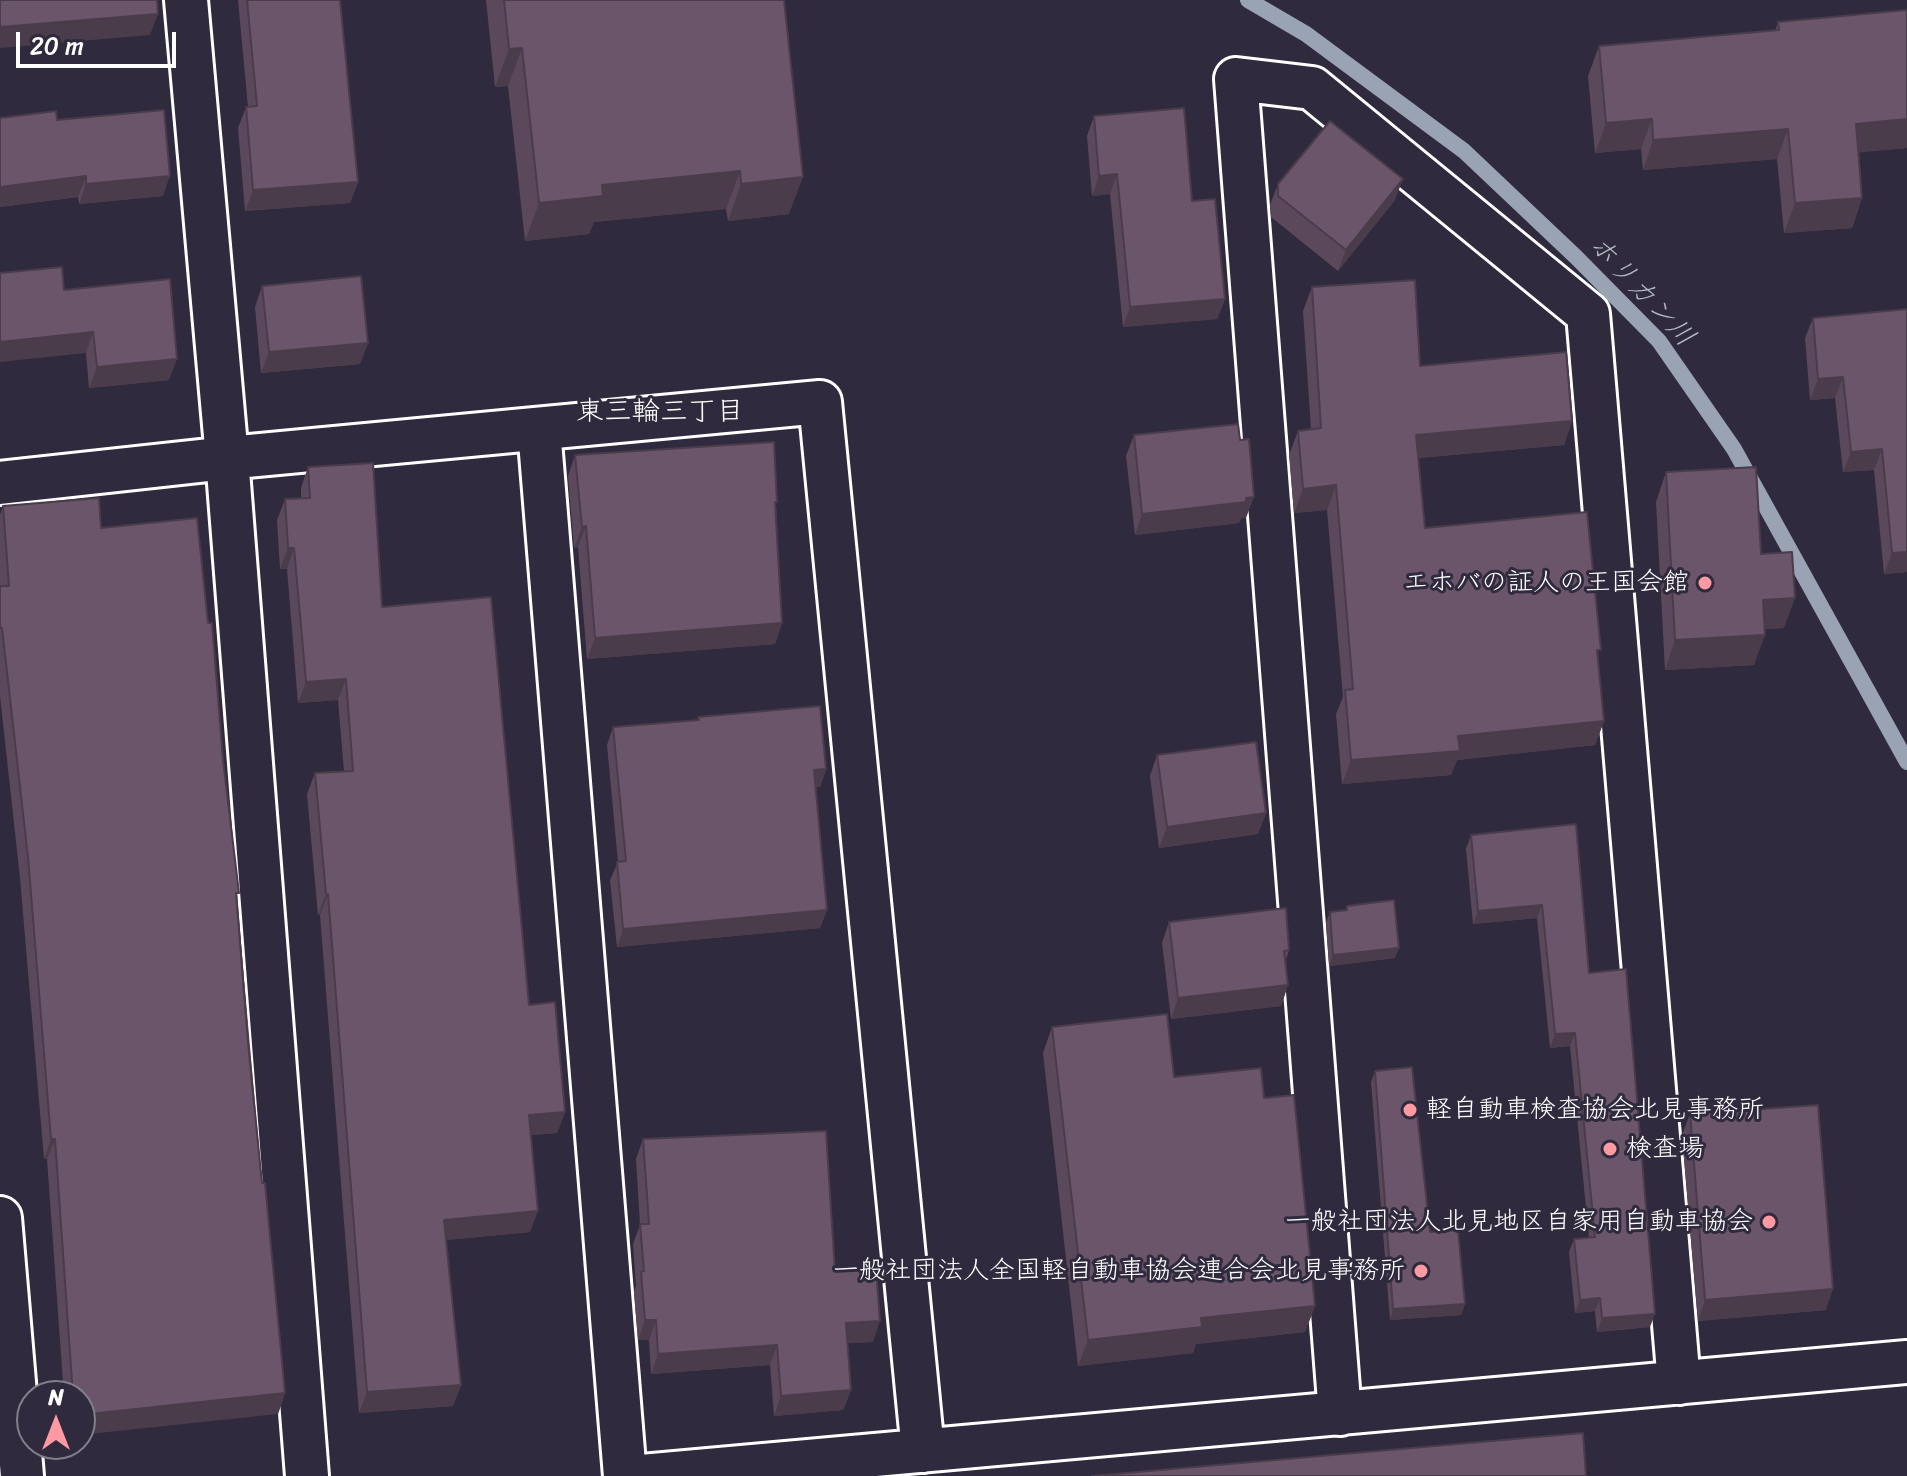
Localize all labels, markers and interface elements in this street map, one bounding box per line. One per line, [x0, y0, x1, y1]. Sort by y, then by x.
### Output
scale bar [20, 16, 180, 66]
text: 20 m [30, 25, 84, 67]
water label: ホリカン川 [1581, 229, 1701, 355]
district label: 東三輪三丁目 [576, 396, 744, 430]
place label: エホバの証人の王国会館 [1403, 567, 1689, 599]
marker: エホバの証人の王国会館 [1696, 574, 1714, 592]
place label: 軽自動車検査協会北見事務所 [1426, 1094, 1764, 1126]
marker: 軽自動車検査協会北見事務所 [1401, 1101, 1419, 1119]
place label: 検査場 [1626, 1133, 1704, 1165]
marker: 検査場 [1601, 1140, 1619, 1158]
place label: 一般社団法人北見地区自家用自動車協会 [1285, 1206, 1753, 1238]
marker: 一般社団法人北見地区自家用自動車協会 [1760, 1213, 1778, 1231]
place label: 一般社団法人全国軽自動車協会連合会北見事務所 [833, 1255, 1405, 1287]
marker: 一般社団法人全国軽自動車協会連合会北見事務所 [1412, 1262, 1430, 1280]
text: N [48, 1378, 64, 1417]
north arrow [16, 1380, 96, 1460]

